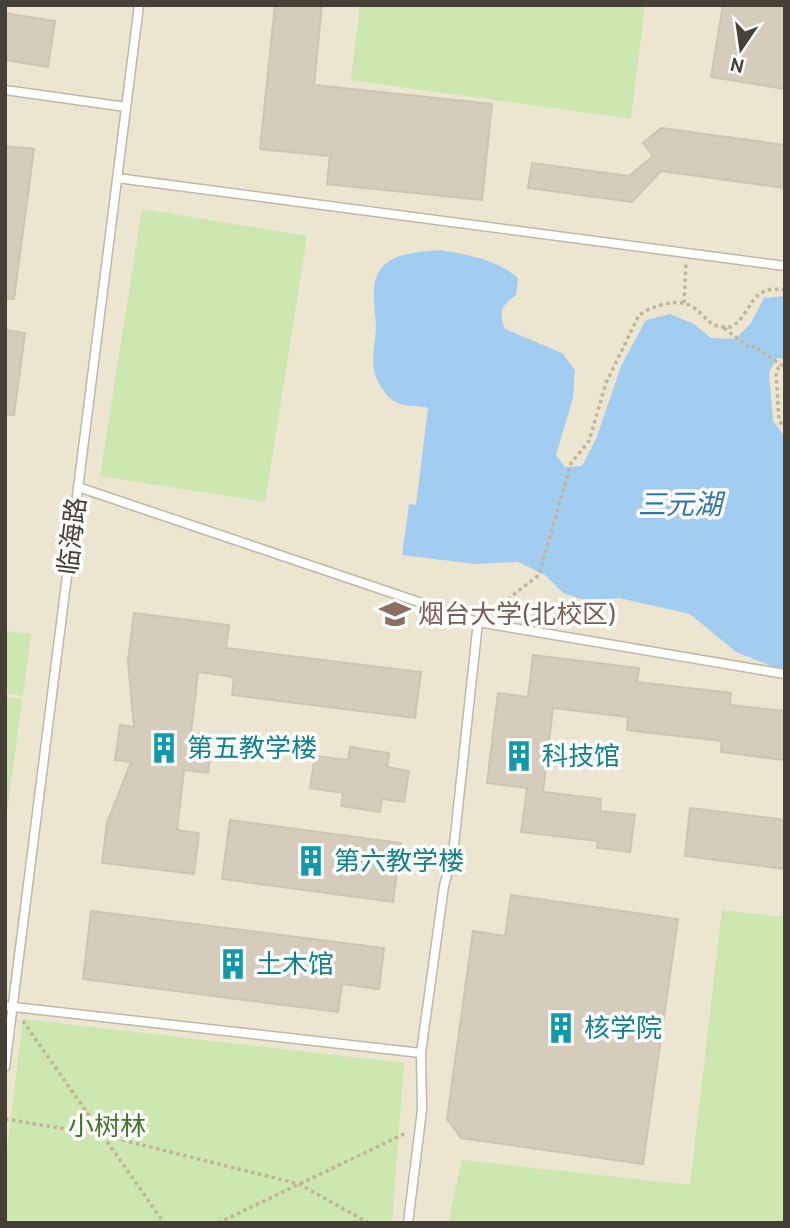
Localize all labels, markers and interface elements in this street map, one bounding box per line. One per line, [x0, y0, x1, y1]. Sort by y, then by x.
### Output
north arrow [706, 14, 776, 84]
text: N [728, 52, 746, 78]
water label: 三元湖 [638, 487, 726, 521]
street label: 临海路 [51, 495, 93, 577]
school or university icon: 烟台大学(北校区) [378, 597, 412, 631]
place label: 烟台大学(北校区) [418, 598, 616, 630]
building icon: 第五教学楼 [147, 731, 181, 765]
place label: 第五教学楼 [187, 732, 317, 764]
building icon: 科技馆 [502, 739, 536, 773]
place label: 科技馆 [542, 740, 620, 772]
building icon: 第六教学楼 [294, 844, 328, 878]
place label: 第六教学楼 [334, 845, 464, 877]
building icon: 土木馆 [216, 947, 250, 981]
place label: 土木馆 [256, 948, 334, 980]
building icon: 核学院 [544, 1011, 578, 1045]
place label: 核学院 [584, 1012, 662, 1044]
park label: 小树林 [68, 1110, 146, 1142]

